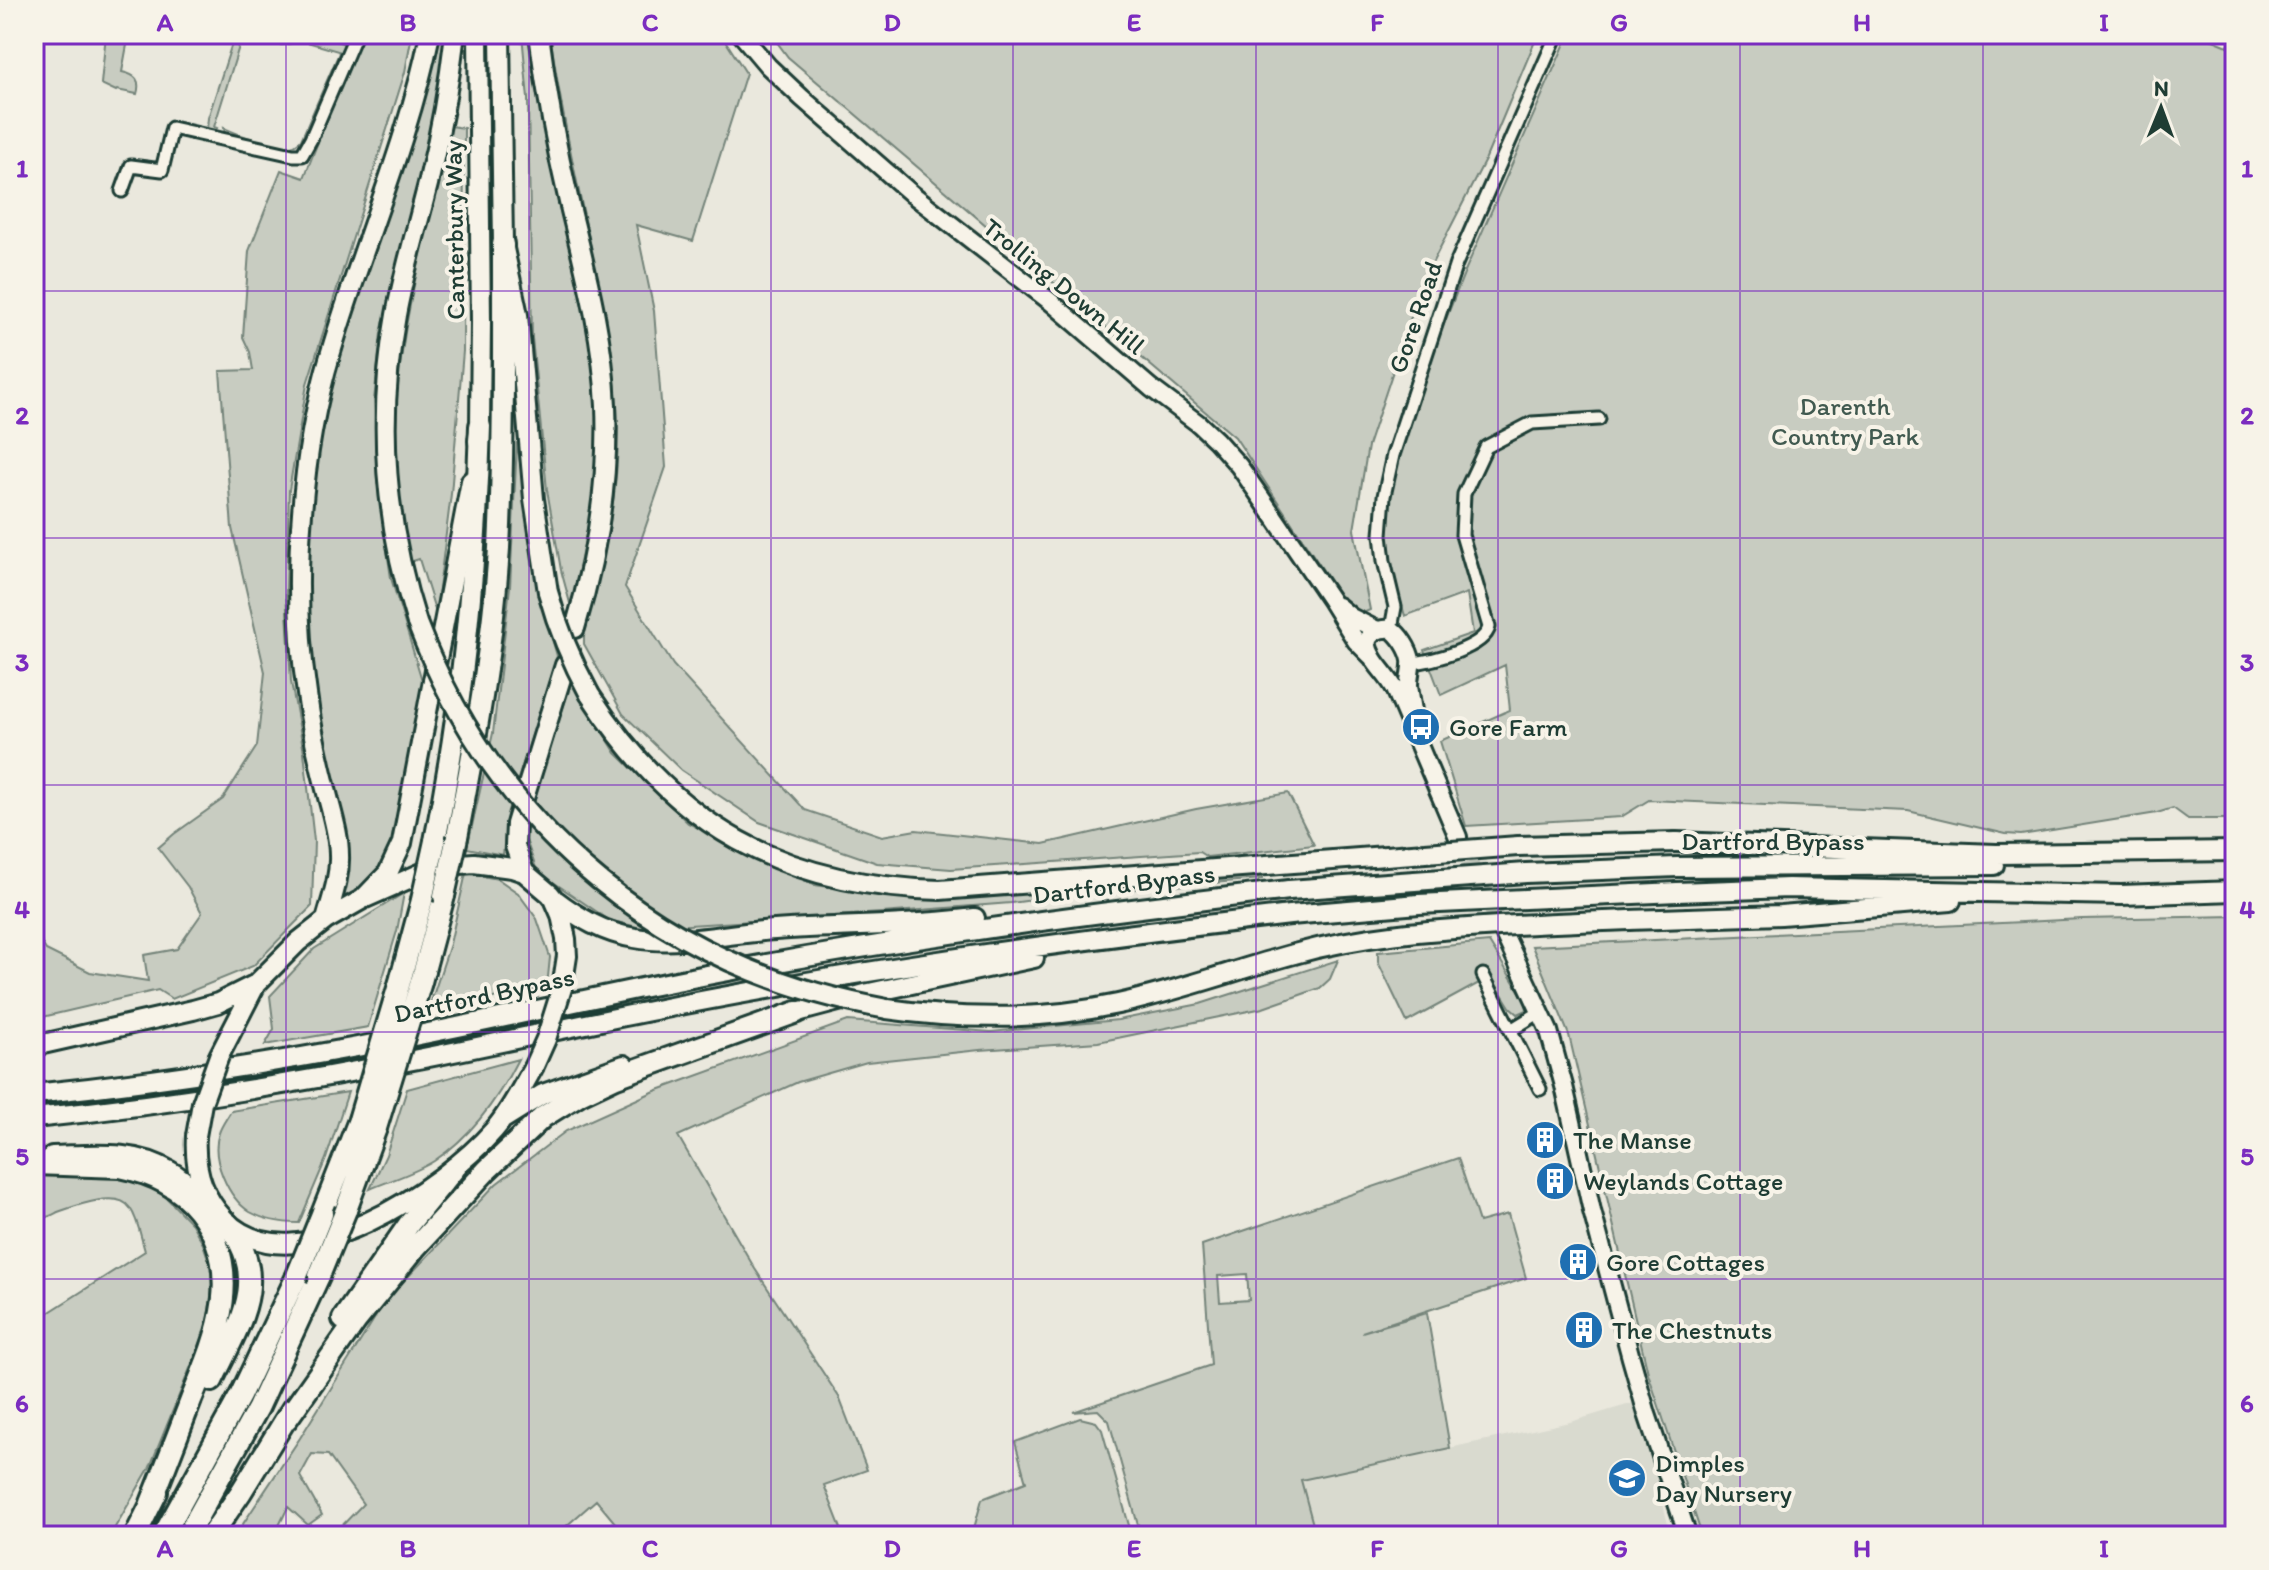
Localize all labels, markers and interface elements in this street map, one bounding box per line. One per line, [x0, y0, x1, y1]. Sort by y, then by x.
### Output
text: A [156, 6, 174, 38]
text: B [400, 6, 417, 38]
text: C [642, 6, 659, 38]
text: D [883, 6, 901, 38]
text: E [1127, 6, 1141, 38]
text: F [1370, 6, 1384, 38]
text: G [1610, 6, 1628, 38]
text: H [1853, 6, 1871, 38]
text: I [2099, 6, 2109, 38]
north arrow [2121, 68, 2201, 148]
text: N [2154, 75, 2169, 102]
street label: Canterbury Way [436, 140, 472, 320]
text: 1 [16, 152, 28, 184]
text: 1 [2241, 152, 2253, 184]
street label: Trolling Down Hill [976, 211, 1152, 361]
street label: Gore Road [1381, 257, 1449, 377]
park label: Darenth Country Park [1771, 390, 1919, 452]
text: 2 [15, 399, 29, 431]
text: 2 [2240, 399, 2254, 431]
text: 3 [15, 646, 29, 678]
text: 3 [2240, 646, 2254, 678]
bus stop icon: Gore Farm [1400, 706, 1442, 748]
place label: Gore Farm [1449, 711, 1568, 743]
street label: Dartford Bypass [1681, 825, 1865, 857]
street label: Dartford Bypass [1031, 857, 1217, 911]
text: 4 [14, 893, 30, 925]
text: 4 [2239, 893, 2255, 925]
street label: Dartford Bypass [391, 960, 577, 1030]
building icon: The Manse [1524, 1119, 1566, 1161]
place label: The Manse [1573, 1124, 1692, 1156]
text: 5 [15, 1140, 29, 1172]
text: 5 [2240, 1140, 2254, 1172]
building icon: Weylands Cottage [1534, 1160, 1576, 1202]
place label: Weylands Cottage [1583, 1165, 1783, 1197]
building icon: Gore Cottages [1557, 1241, 1599, 1283]
place label: Gore Cottages [1606, 1246, 1765, 1278]
building icon: The Chestnuts [1563, 1309, 1605, 1351]
place label: The Chestnuts [1612, 1314, 1772, 1346]
text: 6 [15, 1387, 29, 1419]
text: 6 [2240, 1387, 2254, 1419]
place label: Dimples Day Nursery [1655, 1447, 1792, 1509]
school or university icon: Dimples Day Nursery [1606, 1457, 1648, 1499]
text: A [156, 1532, 174, 1564]
text: B [400, 1532, 417, 1564]
text: C [642, 1532, 659, 1564]
text: D [883, 1532, 901, 1564]
text: E [1127, 1532, 1141, 1564]
text: F [1370, 1532, 1384, 1564]
text: G [1610, 1532, 1628, 1564]
text: H [1853, 1532, 1871, 1564]
text: I [2099, 1532, 2109, 1564]

